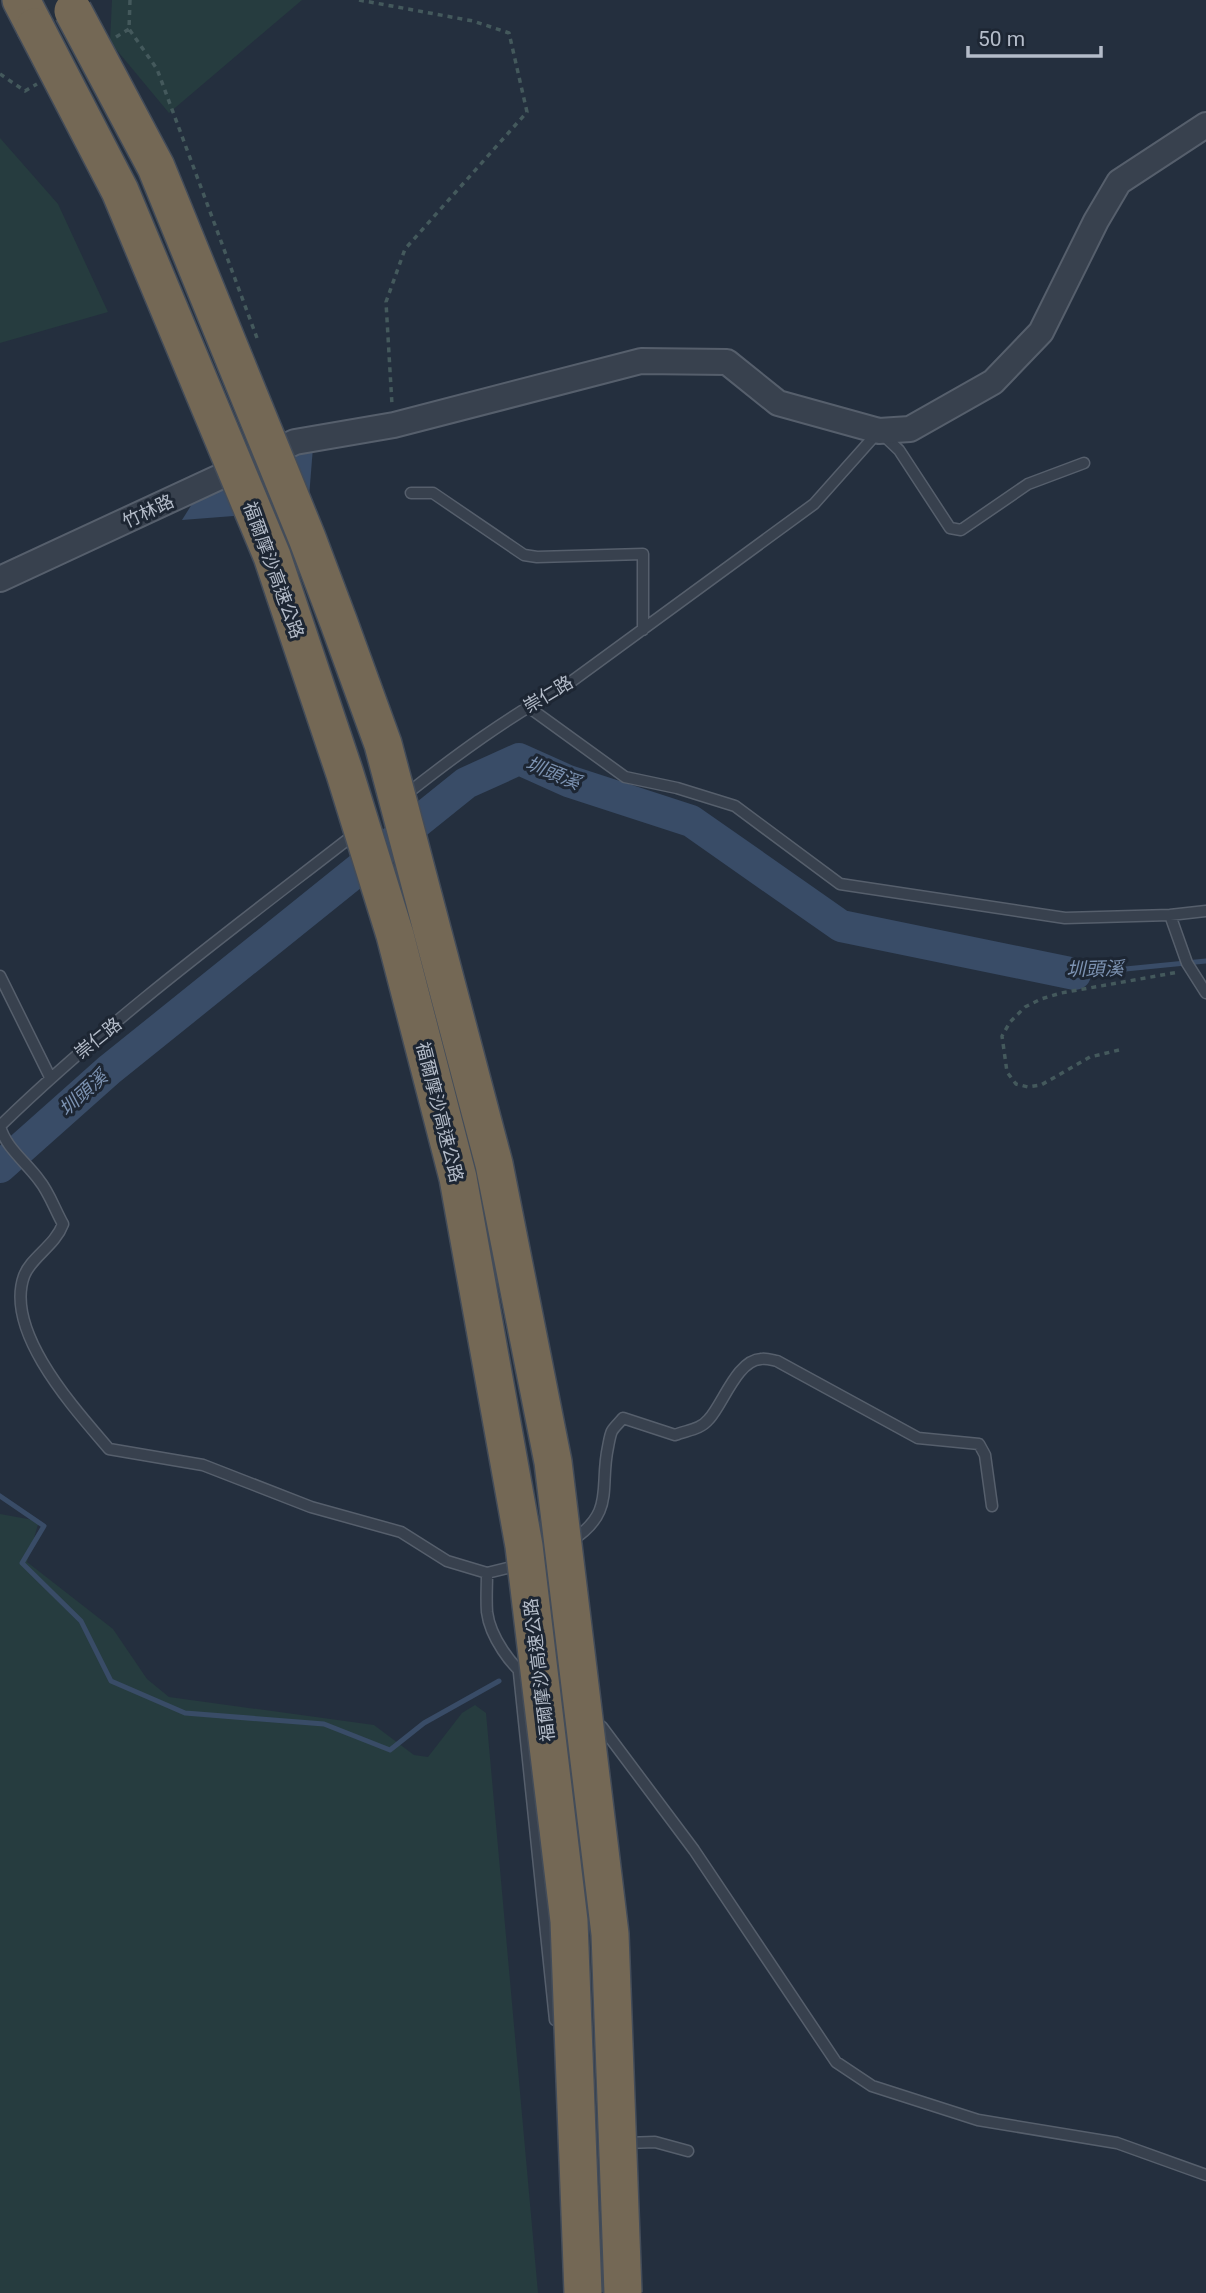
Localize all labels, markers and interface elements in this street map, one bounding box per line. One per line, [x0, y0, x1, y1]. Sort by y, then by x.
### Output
scale bar [968, 14, 1101, 58]
text: 50 m [978, 27, 1025, 51]
street label: 竹林路 [119, 490, 177, 532]
street label: 福爾摩沙高速公路 [240, 499, 308, 641]
street label: 崇仁路 [519, 671, 577, 717]
water label: 圳頭溪 [522, 752, 587, 795]
water label: 圳頭溪 [1066, 957, 1127, 981]
street label: 崇仁路 [70, 1013, 126, 1063]
street label: 福爾摩沙高速公路 [412, 1040, 468, 1184]
water label: 圳頭溪 [54, 1063, 114, 1121]
street label: 福爾摩沙高速公路 [520, 1597, 558, 1743]

